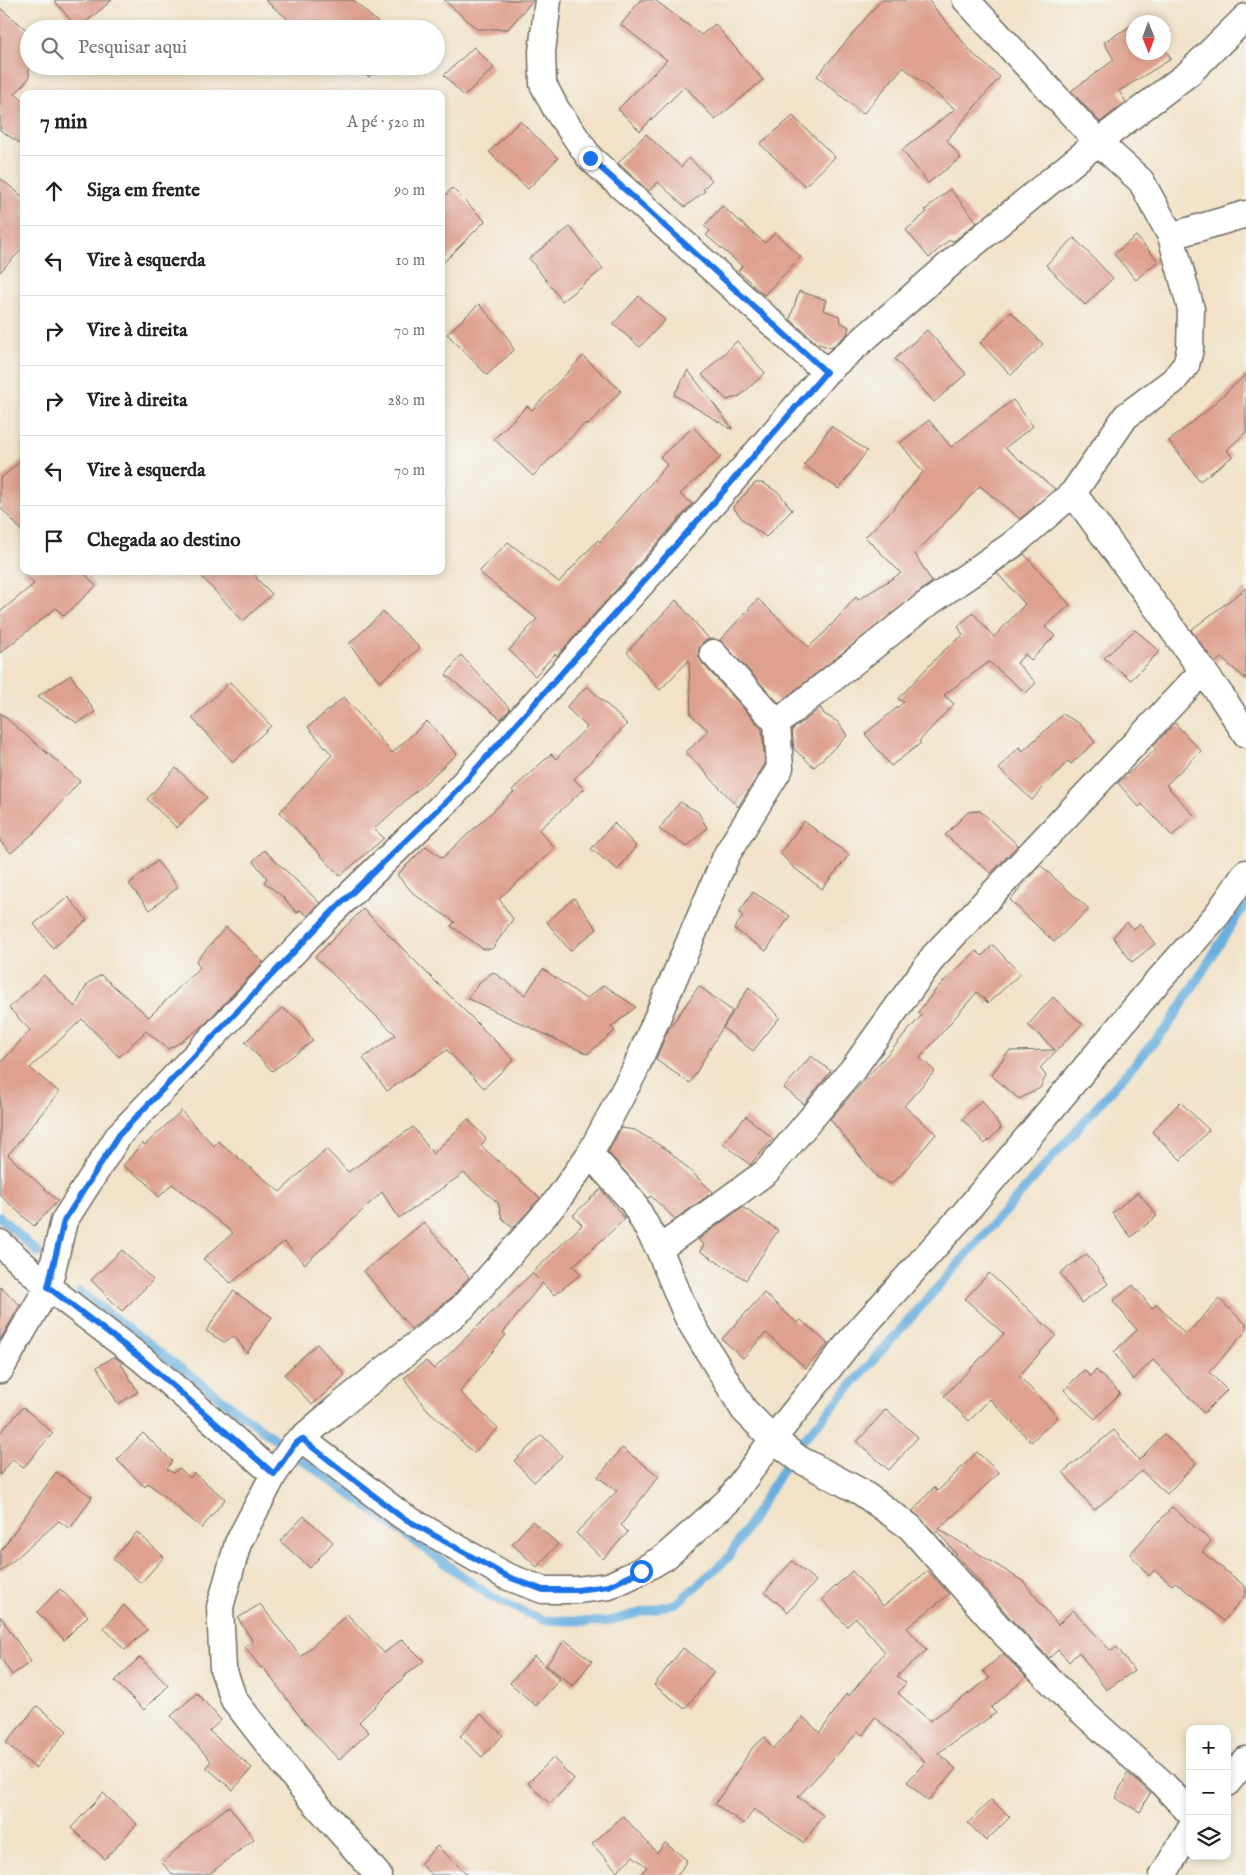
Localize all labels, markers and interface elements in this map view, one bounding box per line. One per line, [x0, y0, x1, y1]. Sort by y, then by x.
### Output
north arrow [1126, 15, 1171, 60]
search box [20, 20, 445, 75]
icon: search [38, 34, 66, 62]
text: Pesquisar aqui [78, 36, 187, 60]
text: 7 min [40, 109, 87, 136]
text: A pé · 520 m [347, 113, 425, 133]
route end [579, 147, 602, 170]
icon: ahead [40, 177, 68, 205]
text: Siga em frente [87, 179, 200, 203]
text: 90 m [394, 181, 425, 201]
icon: left [40, 247, 68, 275]
text: Vire à esquerda [87, 249, 205, 273]
text: 10 m [395, 251, 425, 271]
icon: right [40, 317, 68, 345]
text: Vire à direita [87, 319, 187, 343]
text: 70 m [394, 321, 425, 341]
icon: right [40, 387, 68, 415]
text: Vire à direita [87, 389, 187, 413]
text: 280 m [388, 391, 425, 411]
icon: left [40, 457, 68, 485]
text: Vire à esquerda [87, 459, 205, 483]
text: 70 m [394, 461, 425, 481]
icon: arrive [40, 527, 68, 555]
text: Chegada ao destino [87, 529, 240, 553]
route start [630, 1560, 653, 1583]
map controls [1186, 1725, 1231, 1860]
button: + [1186, 1725, 1231, 1770]
button: − [1186, 1770, 1231, 1815]
button: layers [1186, 1815, 1231, 1860]

